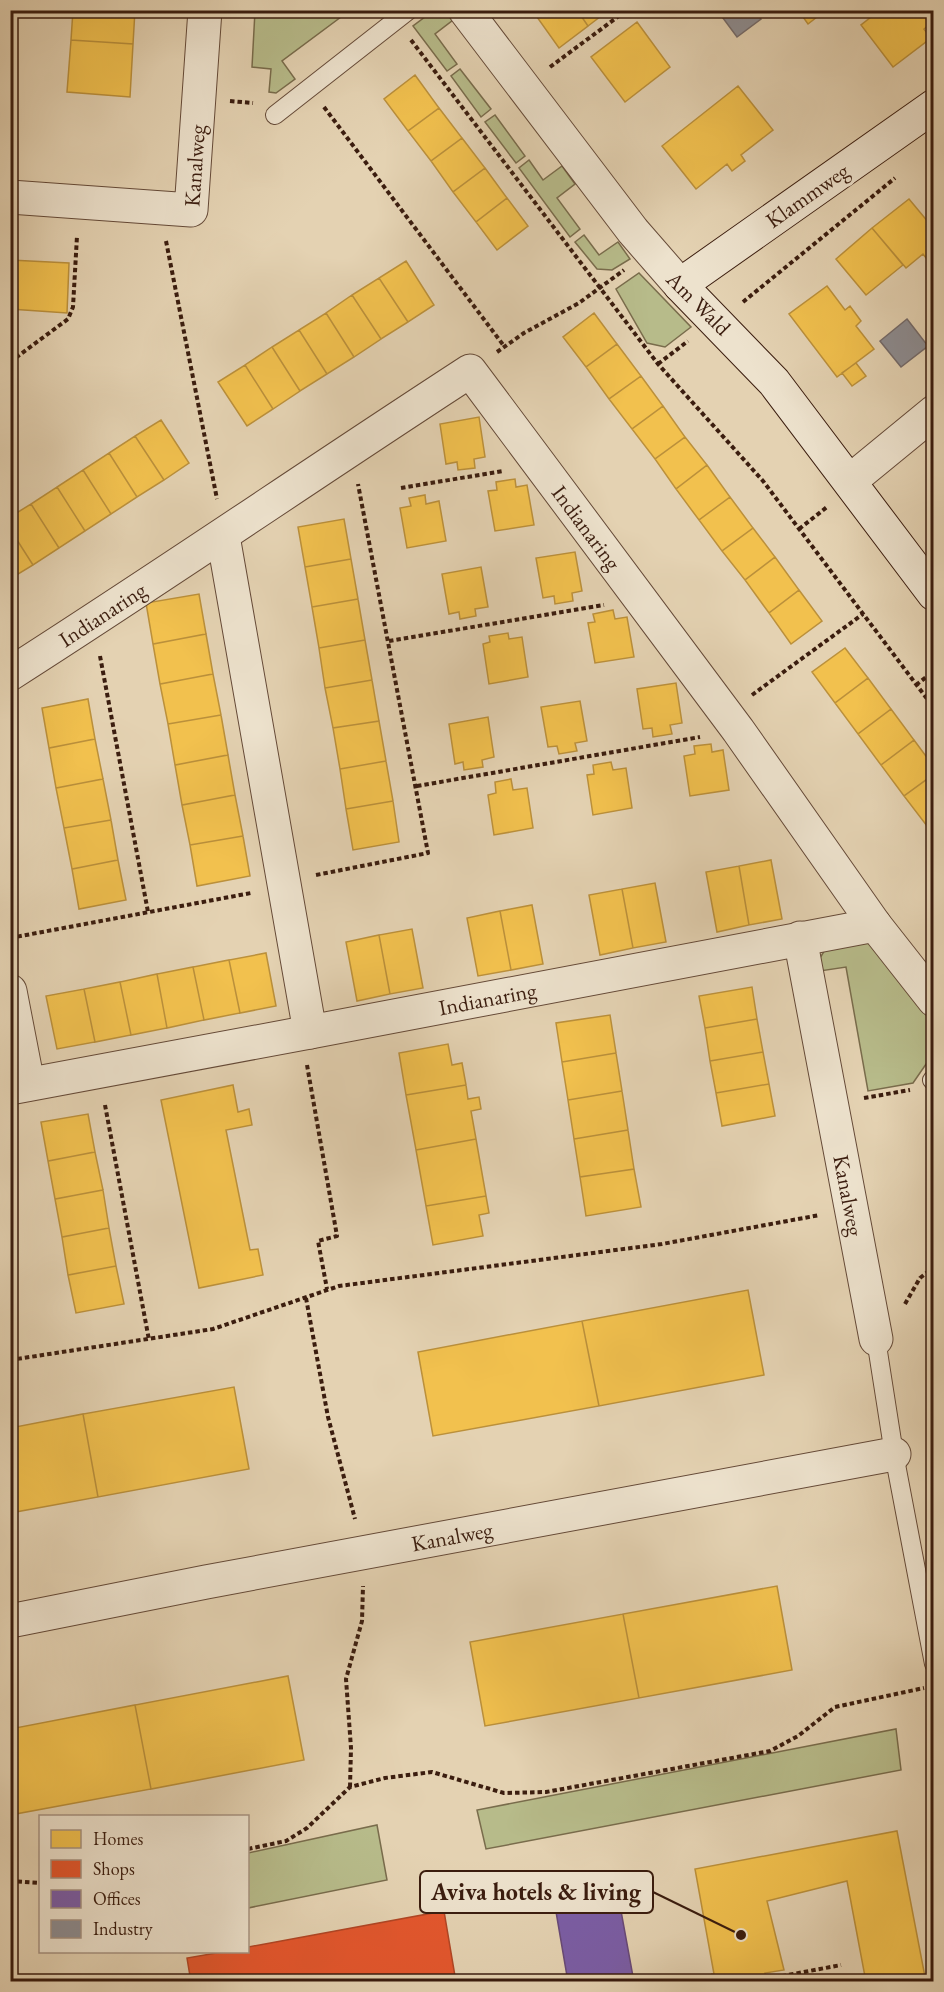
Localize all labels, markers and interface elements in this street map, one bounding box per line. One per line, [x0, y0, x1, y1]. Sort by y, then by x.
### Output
street label: Kanalweg [177, 123, 212, 208]
street label: Klammweg [760, 156, 855, 235]
street label: Am Wald [659, 264, 738, 342]
street label: Indianaring [545, 479, 628, 576]
street label: Indianaring [53, 575, 152, 654]
street label: Indianaring [436, 975, 539, 1022]
street label: Kanalweg [826, 1152, 870, 1239]
street label: Kanalweg [409, 1515, 495, 1559]
legend [39, 1815, 249, 1953]
text: Homes [93, 1827, 144, 1850]
text: Shops [93, 1857, 135, 1880]
callout: Aviva hotels & living [420, 1871, 653, 1913]
text: Aviva hotels & living [430, 1876, 642, 1908]
text: Offices [93, 1887, 141, 1910]
text: Industry [93, 1917, 153, 1940]

